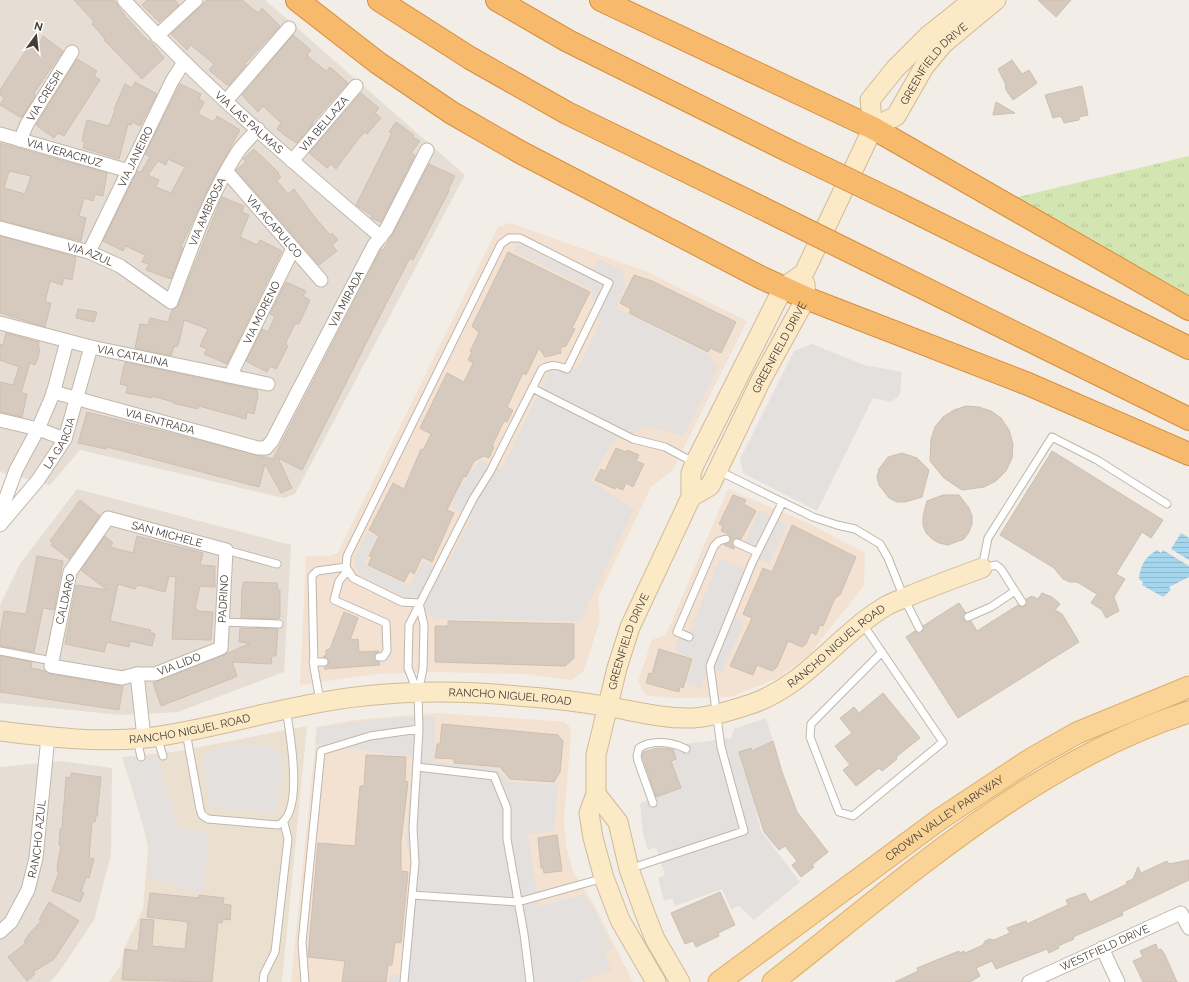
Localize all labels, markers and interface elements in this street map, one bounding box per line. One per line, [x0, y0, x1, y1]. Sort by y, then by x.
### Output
north arrow [16, 16, 56, 56]
text: N [33, 19, 44, 34]
street label: GREENFIELD DRIVE [898, 20, 971, 107]
street label: VIA CRESPI [24, 68, 66, 124]
street label: VIA LAS PALMAS [212, 89, 286, 157]
street label: VIA BELLAZA [297, 93, 352, 154]
street label: VIA JANEIRO [116, 124, 156, 189]
street label: VIA VERACRUZ [25, 136, 104, 170]
street label: VIA AMBROSA [187, 175, 229, 248]
street label: VIA ACAPULCO [243, 193, 305, 261]
street label: VIA AZUL [65, 240, 116, 269]
street label: VIA MIRADA [326, 268, 367, 330]
street label: VIA MORENO [241, 279, 283, 346]
street label: GREENFIELD DRIVE [750, 299, 810, 395]
street label: VIA CATALINA [96, 342, 170, 370]
street label: VIA ENTRADA [124, 406, 197, 438]
street label: LA GARCIA [41, 415, 78, 471]
street label: SAN MICHELE [130, 519, 204, 550]
street label: CALDARO [53, 572, 78, 626]
street label: PADRINO [216, 575, 231, 623]
street label: GREENFIELD DRIVE [606, 591, 652, 691]
street label: RANCHO NIGUEL ROAD [785, 602, 888, 691]
street label: VIA LIDO [156, 650, 203, 679]
street label: RANCHO NIGUEL ROAD [448, 686, 572, 708]
street label: RANCHO NIGUEL ROAD [128, 711, 252, 746]
street label: CROWN VALLEY PARKWAY [883, 773, 1006, 864]
street label: RANCHO AZUL [25, 799, 49, 879]
street label: WESTFIELD DRIVE [1058, 922, 1152, 974]

